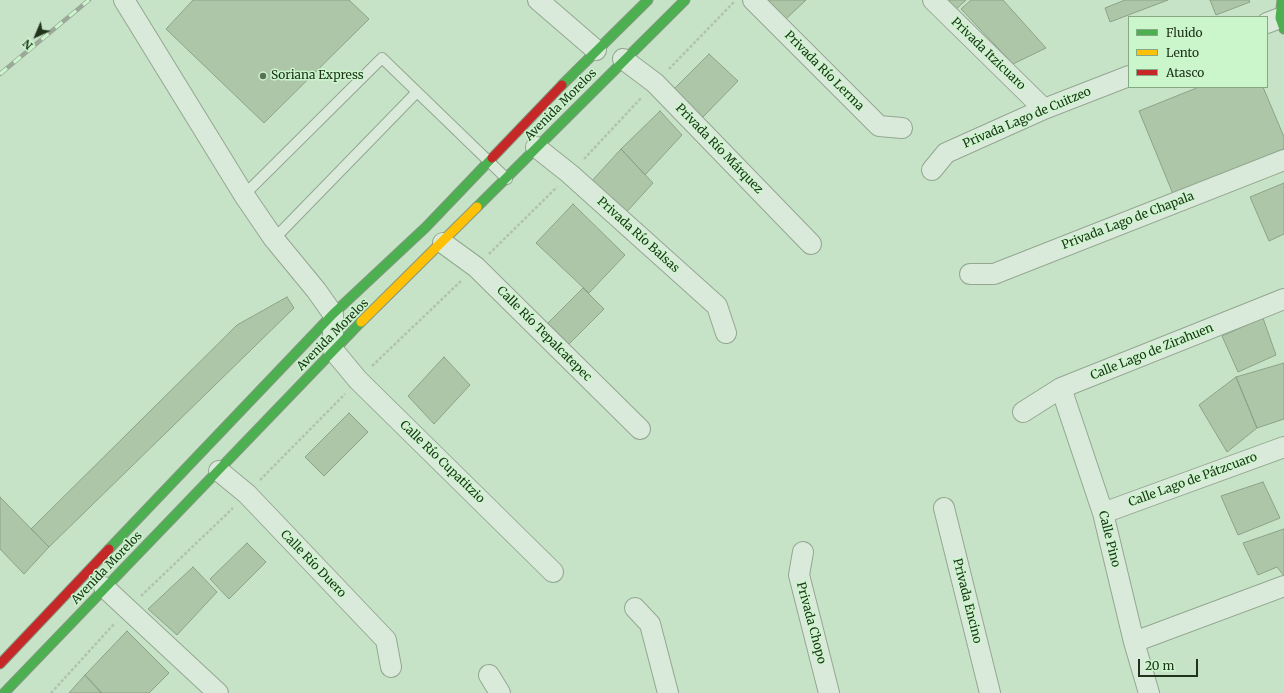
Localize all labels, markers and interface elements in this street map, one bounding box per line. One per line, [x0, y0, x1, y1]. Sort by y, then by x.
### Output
street label: Privada Itzicuaro [948, 15, 1028, 93]
north arrow [16, 16, 56, 56]
legend [1128, 16, 1268, 88]
text: Fluido [1166, 25, 1203, 40]
street label: Privada Río Lerma [781, 28, 867, 114]
text: N [20, 37, 36, 53]
text: Lento [1166, 45, 1199, 60]
text: Atasco [1166, 65, 1204, 80]
street label: Avenida Morelos [522, 66, 600, 144]
place label: Soriana Express [271, 69, 364, 83]
marker: Soriana Express [258, 71, 268, 81]
street label: Privada Lago de Cuitzeo [961, 84, 1093, 152]
street label: Privada Río Márquez [672, 101, 766, 197]
street label: Privada Lago de Chapala [1060, 189, 1196, 253]
street label: Privada Río Balsas [594, 194, 682, 276]
street label: Calle Río Tepalcatepec [494, 284, 594, 384]
street label: Avenida Morelos [294, 296, 372, 374]
street label: Calle Lago de Zirahuen [1088, 321, 1216, 383]
street label: Calle Río Cupatitzio [397, 418, 487, 506]
street label: Calle Lago de Pátzcuaro [1127, 450, 1259, 510]
street label: Calle Pino [1095, 509, 1123, 569]
street label: Calle Río Duero [277, 527, 349, 601]
street label: Avenida Morelos [69, 529, 145, 607]
street label: Privada Encino [949, 557, 985, 645]
street label: Privada Chopo [793, 581, 829, 665]
scale bar [1140, 651, 1200, 677]
text: 20 m [1145, 658, 1174, 673]

